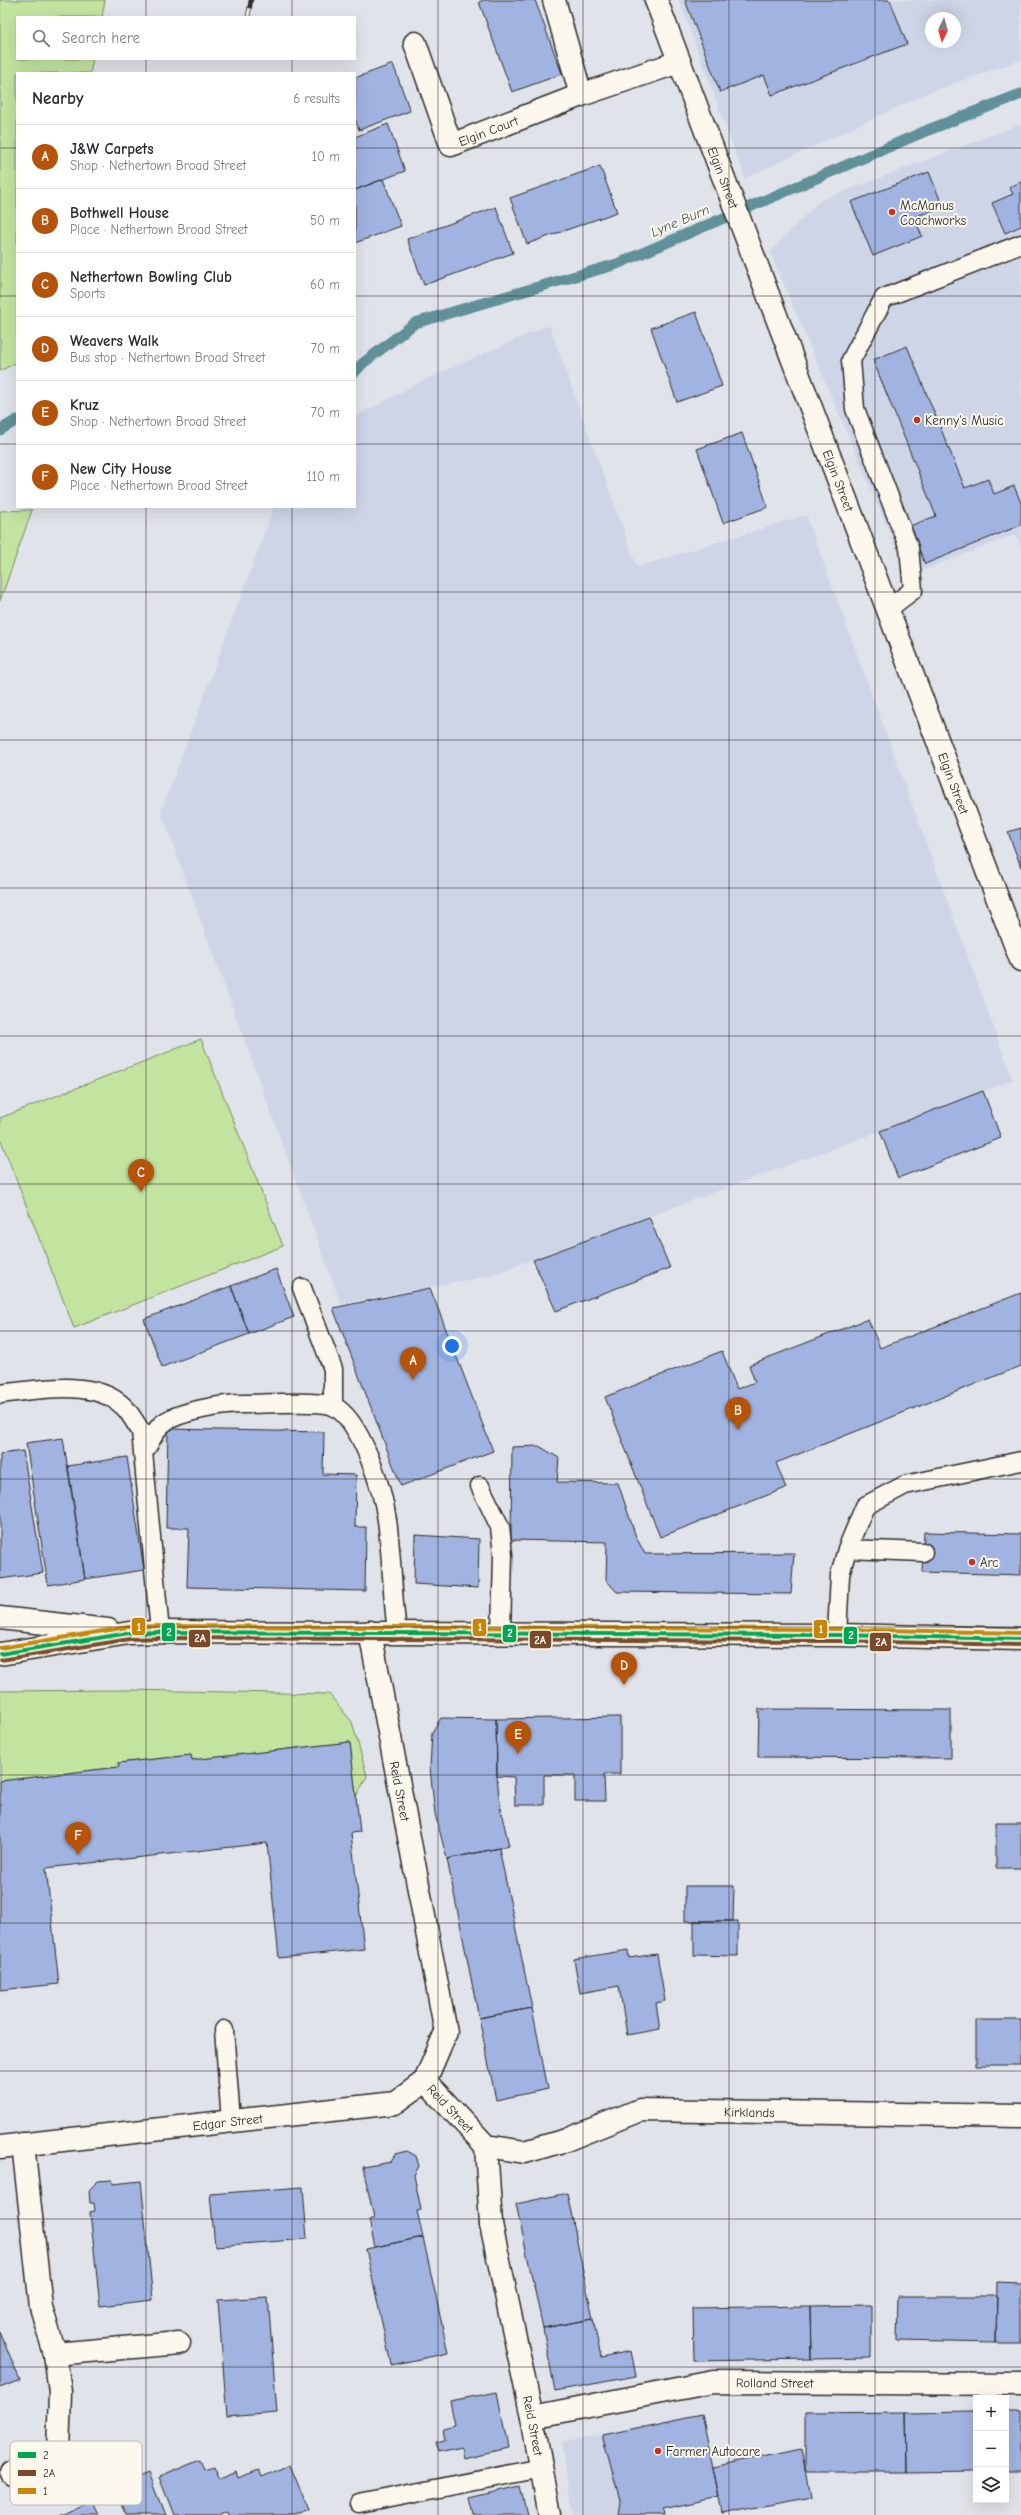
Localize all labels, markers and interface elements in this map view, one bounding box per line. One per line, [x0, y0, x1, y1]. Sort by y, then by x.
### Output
north arrow [925, 12, 961, 48]
search box [16, 16, 356, 60]
icon: search [30, 27, 52, 49]
text: Search here [62, 29, 140, 47]
text: Nearby [32, 89, 83, 108]
text: 6 results [293, 91, 340, 106]
street label: Elgin Court [456, 112, 521, 149]
text: J&W Carpets [70, 140, 154, 158]
street label: Elgin Street [705, 145, 742, 212]
text: A [41, 149, 49, 164]
text: 10 m [312, 149, 340, 164]
text: Shop · Nethertown Broad Street [70, 158, 246, 173]
place label: McManus Coachworks [900, 198, 966, 228]
water label: Lyne Burn [648, 201, 712, 241]
text: Bothwell House [70, 204, 169, 222]
marker: McManus Coachworks [887, 207, 897, 217]
text: B [41, 213, 49, 228]
text: 50 m [310, 213, 340, 228]
text: Place · Nethertown Broad Street [70, 222, 248, 237]
text: Nethertown Bowling Club [70, 268, 232, 286]
text: C [41, 277, 49, 292]
text: 60 m [310, 277, 340, 292]
text: Sports [70, 286, 105, 301]
text: Weavers Walk [70, 332, 159, 350]
text: D [41, 341, 49, 356]
text: 70 m [311, 341, 340, 356]
text: Bus stop · Nethertown Broad Street [70, 350, 265, 365]
text: Kruz [70, 396, 99, 414]
text: E [41, 405, 49, 420]
text: 70 m [311, 405, 340, 420]
place label: Kenny's Music [925, 413, 1003, 428]
text: Shop · Nethertown Broad Street [70, 414, 246, 429]
marker: Kenny's Music [912, 415, 922, 425]
street label: Elgin Street [820, 448, 858, 515]
text: New City House [70, 460, 172, 478]
text: F [41, 469, 49, 484]
text: 110 m [307, 469, 340, 484]
text: Place · Nethertown Broad Street [70, 478, 248, 493]
street label: Elgin Street [935, 750, 973, 817]
pin: C [128, 1159, 154, 1192]
your location [442, 1336, 462, 1356]
pin: A [400, 1347, 426, 1380]
pin: B [725, 1397, 751, 1430]
place label: Arc [980, 1555, 999, 1570]
marker: Arc [967, 1557, 977, 1567]
line badge: 1 [131, 1617, 146, 1636]
line badge: 1 [472, 1618, 487, 1637]
line badge: 1 [813, 1619, 828, 1639]
text: 1 [137, 1621, 141, 1634]
text: 1 [478, 1621, 482, 1634]
line badge: 2 [161, 1622, 176, 1642]
text: 1 [819, 1623, 823, 1636]
line badge: 2 [502, 1624, 517, 1643]
text: 2 [166, 1626, 172, 1639]
line badge: 2 [843, 1626, 858, 1645]
text: 2 [507, 1627, 513, 1640]
line badge: 2A [188, 1629, 211, 1648]
text: 2 [848, 1629, 854, 1642]
line badge: 2A [529, 1630, 552, 1649]
text: 2A [194, 1632, 206, 1645]
line badge: 2A [869, 1632, 892, 1652]
text: 2A [534, 1634, 546, 1647]
text: 2A [875, 1636, 887, 1649]
pin: D [611, 1652, 637, 1685]
pin: E [505, 1721, 531, 1754]
street label: Reid Street [387, 1760, 414, 1824]
pin: F [65, 1822, 91, 1855]
street label: Reid Street [424, 2081, 478, 2137]
street label: Kirklands [724, 2104, 775, 2120]
street label: Edgar Street [192, 2110, 265, 2133]
street label: Rolland Street [736, 2375, 815, 2390]
street label: Reid Street [520, 2394, 547, 2458]
map controls [973, 2395, 1009, 2503]
button: + [973, 2395, 1009, 2431]
button: − [973, 2431, 1009, 2467]
legend [10, 2441, 142, 2505]
place label: Farmer Autocare [666, 2444, 761, 2459]
marker: Farmer Autocare [653, 2446, 663, 2456]
text: 2 [43, 2449, 49, 2462]
text: 2A [43, 2467, 56, 2480]
button: layers [973, 2467, 1009, 2503]
text: 1 [43, 2485, 47, 2498]

